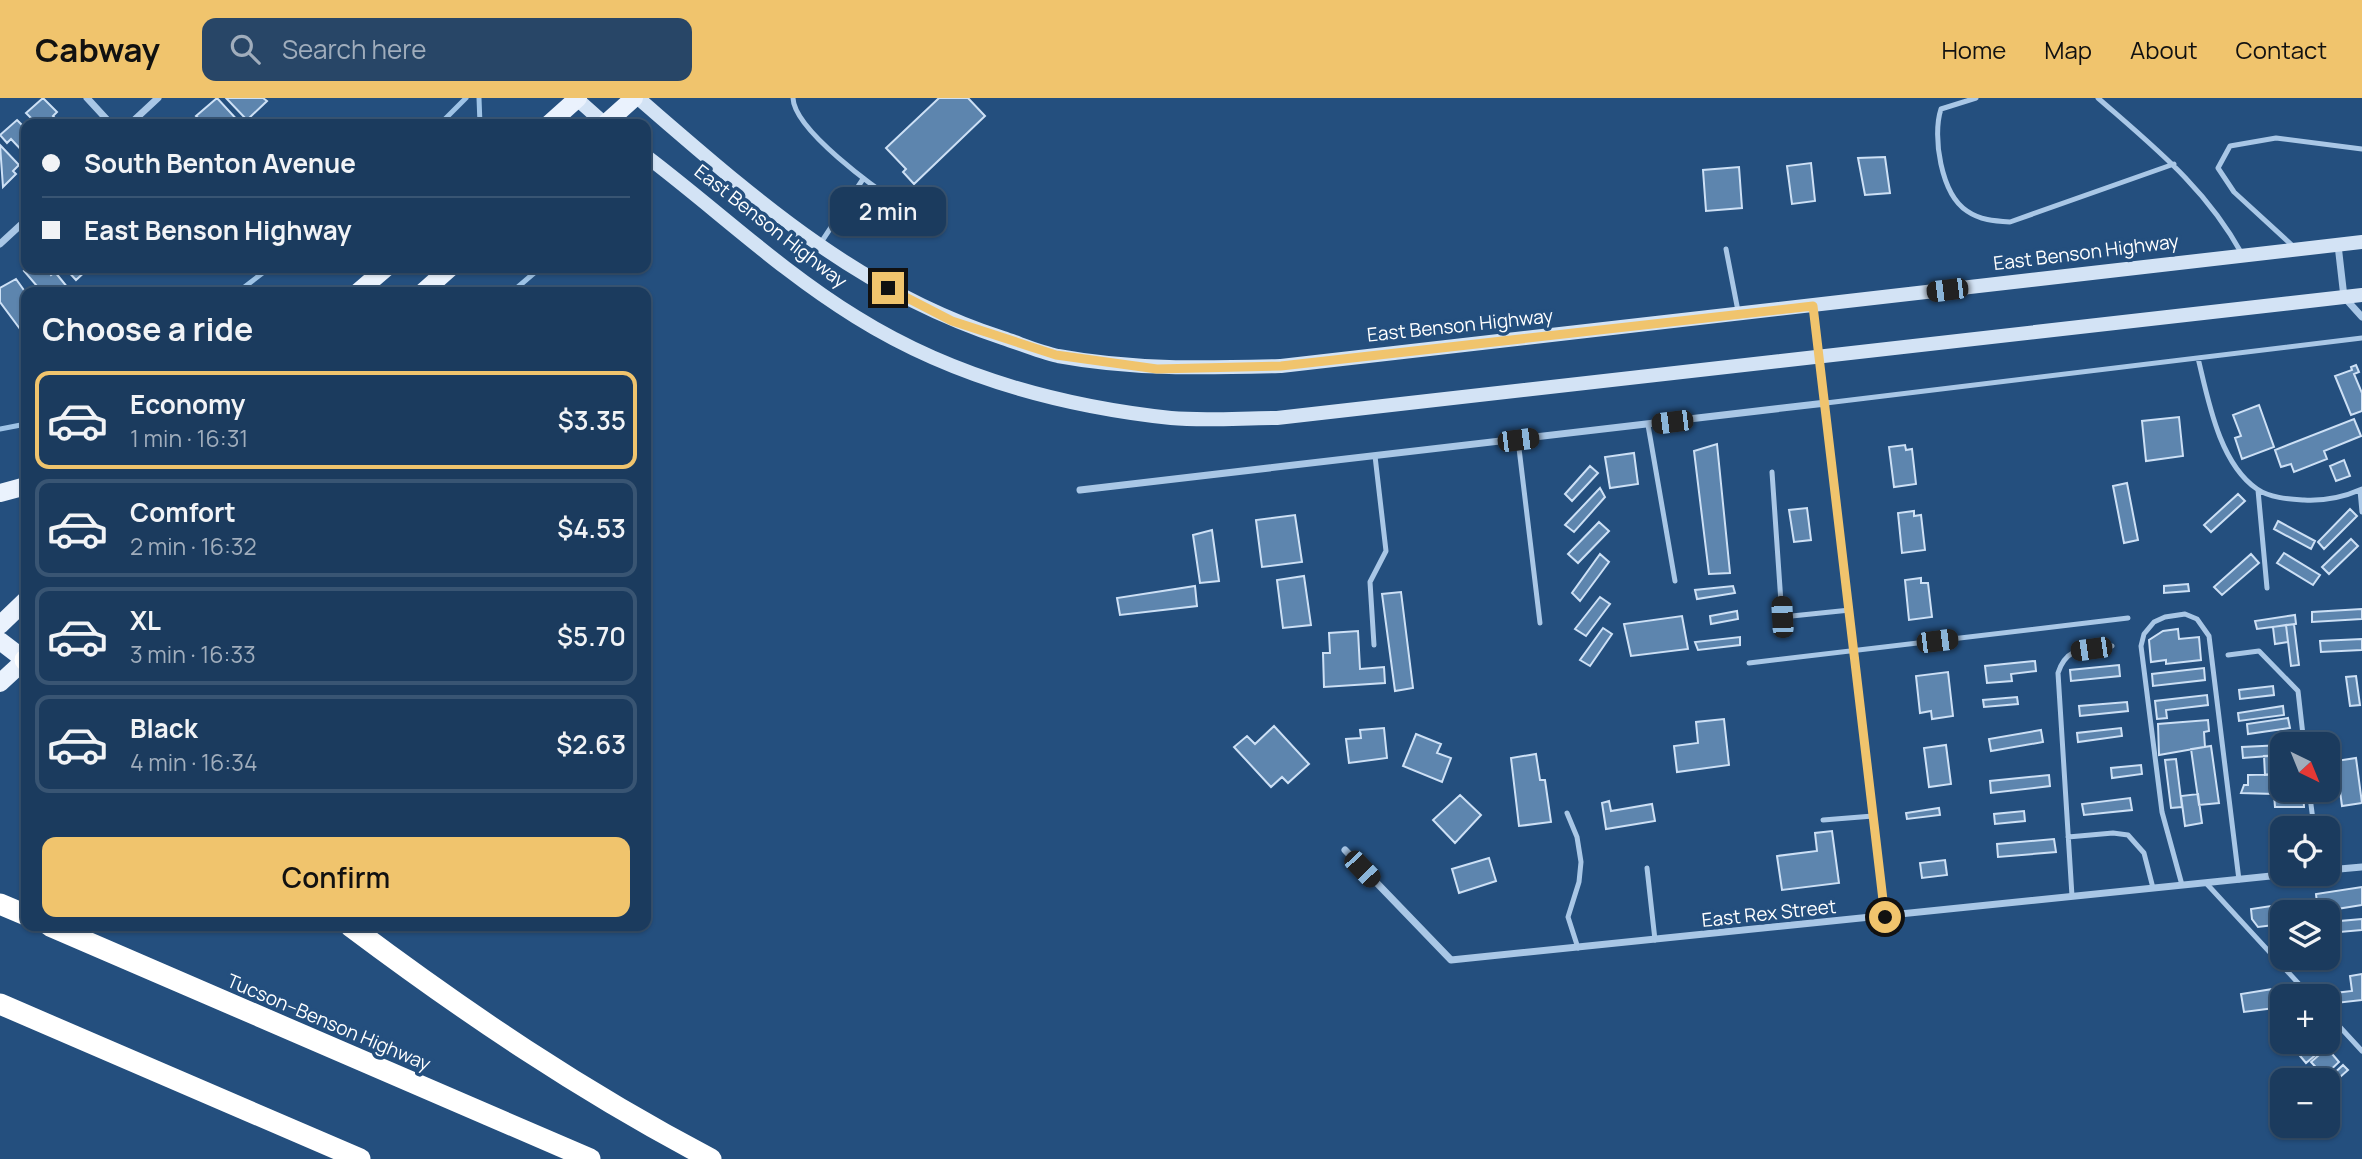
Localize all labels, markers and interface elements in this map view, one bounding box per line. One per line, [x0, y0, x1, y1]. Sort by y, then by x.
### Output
search box [202, 18, 692, 81]
text: Cabway [35, 27, 160, 72]
icon: search [226, 30, 264, 68]
text: Search here [282, 31, 427, 67]
text: Home [1941, 33, 2006, 66]
text: Map [2044, 33, 2092, 66]
text: About [2130, 33, 2198, 66]
text: Contact [2236, 33, 2327, 66]
text: South Benton Avenue [84, 145, 356, 181]
street label: East Benson Highway [689, 158, 853, 294]
callout: 2 min [830, 186, 946, 236]
text: 2 min [859, 195, 917, 227]
text: East Benson Highway [84, 212, 351, 248]
street label: East Benson Highway [1992, 228, 2180, 276]
route end [872, 272, 904, 304]
car [1925, 277, 1970, 303]
street label: East Benson Highway [1366, 302, 1554, 348]
text: Choose a ride [42, 307, 253, 351]
text: Economy [130, 386, 245, 422]
icon: car [46, 389, 109, 452]
text: $3.35 [558, 402, 626, 438]
car [1650, 409, 1695, 435]
text: 1 min · 16:31 [130, 422, 248, 454]
car [1496, 427, 1541, 453]
text: Comfort [130, 494, 236, 530]
icon: car [46, 497, 109, 560]
text: $4.53 [557, 510, 626, 546]
text: 2 min · 16:32 [130, 530, 257, 562]
car [1771, 595, 1794, 639]
text: XL [130, 602, 161, 638]
icon: car [46, 605, 109, 668]
text: $5.70 [557, 618, 626, 654]
car [1915, 628, 1960, 654]
car [2069, 636, 2114, 662]
text: 3 min · 16:33 [130, 638, 256, 670]
text: Black [130, 710, 198, 746]
icon: car [46, 713, 109, 776]
text: $2.63 [556, 726, 626, 762]
north arrow [2270, 732, 2340, 802]
map controls [2270, 732, 2340, 1138]
text: 4 min · 16:34 [130, 746, 258, 778]
button: locate [2270, 816, 2340, 886]
button: Confirm [42, 837, 630, 917]
car [1340, 847, 1385, 891]
street label: East Rex Street [1700, 893, 1838, 933]
button: layers [2270, 900, 2340, 970]
route start [1869, 901, 1901, 933]
street label: Tucson–Benson Highway [223, 967, 435, 1077]
button: + [2270, 984, 2340, 1054]
button: − [2270, 1068, 2340, 1138]

